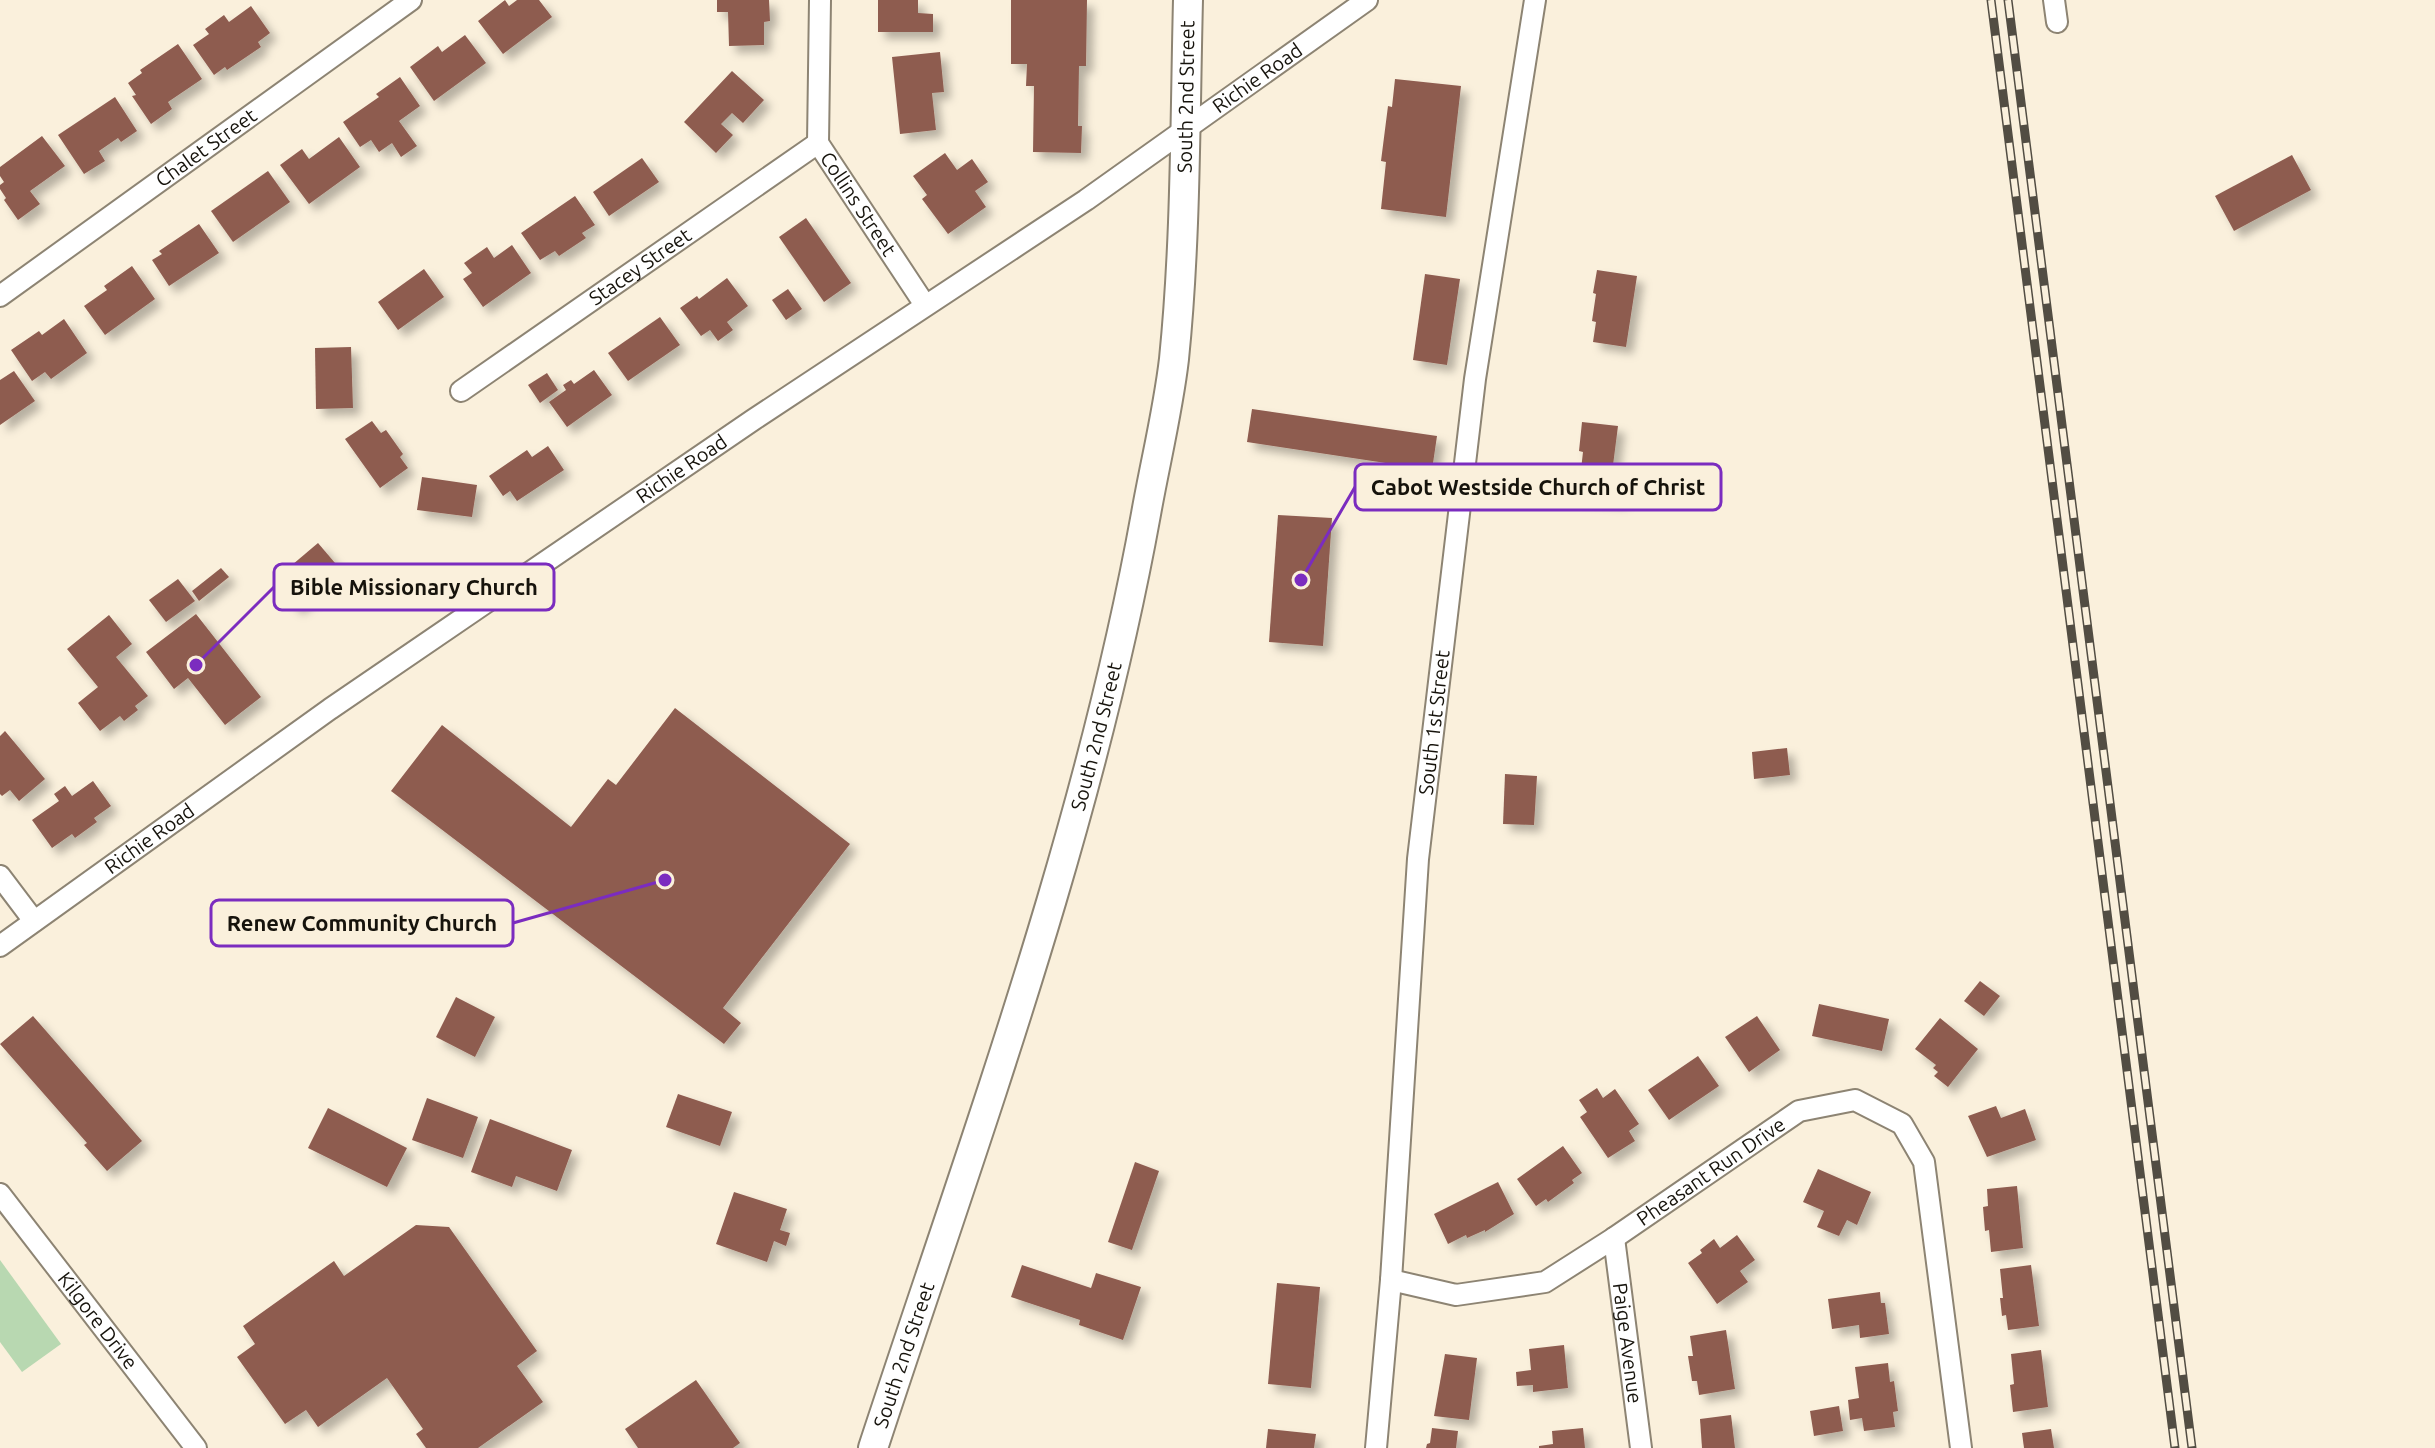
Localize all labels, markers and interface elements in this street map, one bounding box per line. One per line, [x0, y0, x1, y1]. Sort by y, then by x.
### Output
street label: South 2nd Street [1173, 20, 1199, 173]
street label: Richie Road [1208, 38, 1306, 117]
street label: Chalet Street [151, 103, 261, 191]
street label: Collins Street [816, 147, 901, 260]
street label: Stacey Street [584, 223, 695, 310]
street label: Richie Road [632, 429, 731, 507]
callout: Cabot Westside Church of Christ [1355, 464, 1721, 510]
text: Cabot Westside Church of Christ [1371, 474, 1705, 499]
callout: Bible Missionary Church [274, 564, 554, 610]
text: Bible Missionary Church [290, 574, 538, 599]
street label: South 1st Street [1414, 649, 1454, 796]
street label: South 2nd Street [1066, 660, 1126, 813]
street label: Richie Road [100, 798, 198, 878]
callout: Renew Community Church [211, 900, 513, 946]
text: Renew Community Church [227, 910, 497, 935]
street label: Pheasant Run Drive [1632, 1112, 1789, 1230]
street label: Kilgore Drive [53, 1267, 143, 1373]
street label: South 2nd Street [868, 1279, 939, 1431]
street label: Paige Avenue [1609, 1281, 1647, 1405]

